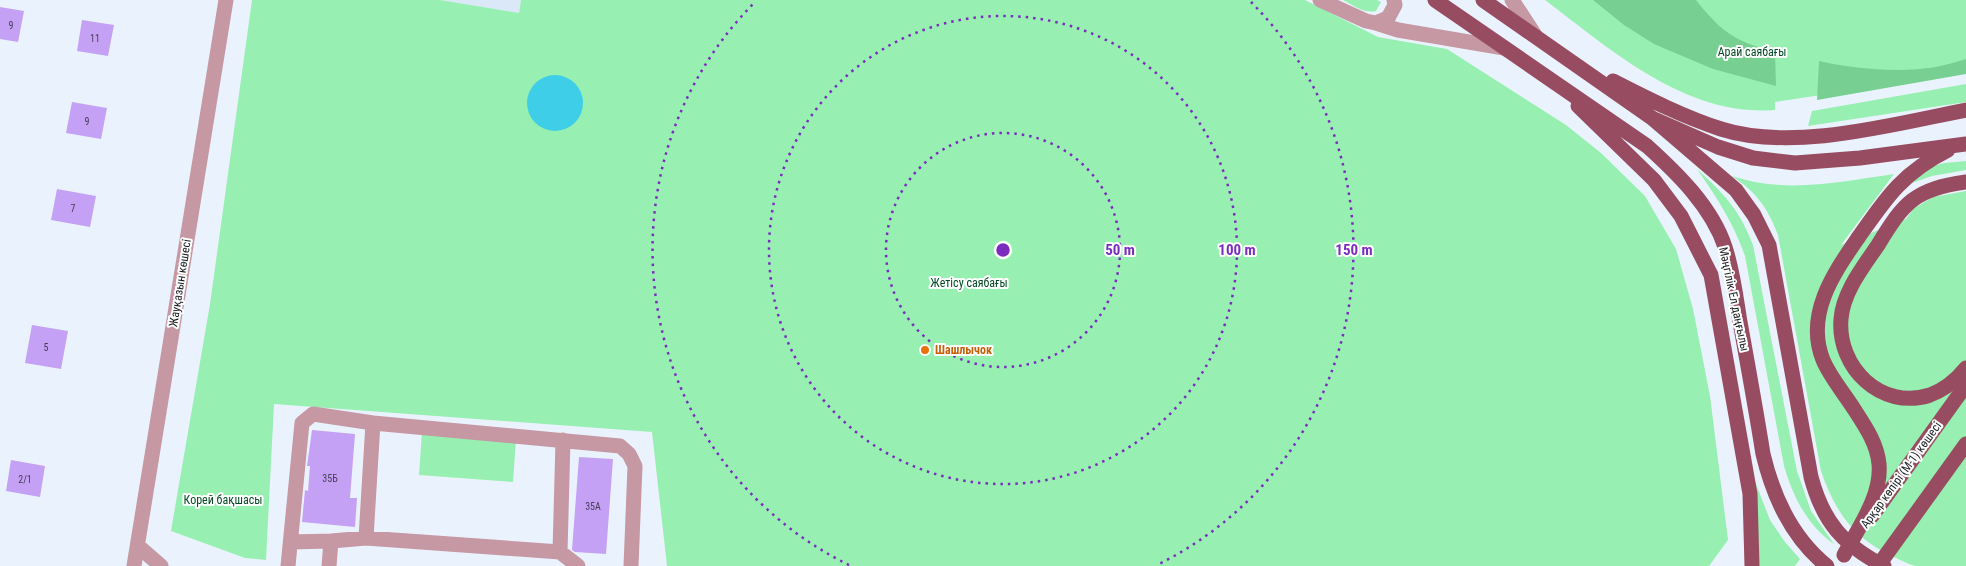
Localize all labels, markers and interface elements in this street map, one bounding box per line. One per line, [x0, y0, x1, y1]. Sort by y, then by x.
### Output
house number: 9 [9, 20, 14, 31]
house number: 11 [90, 33, 100, 44]
park label: Арай саябағы [1718, 45, 1786, 59]
house number: 9 [85, 116, 90, 127]
house number: 7 [71, 203, 76, 214]
street label: Жауқазын көшесі [166, 238, 194, 328]
centre of rings [994, 241, 1012, 259]
text: 50 m [1105, 241, 1135, 259]
text: 100 m [1218, 241, 1256, 259]
text: 150 m [1335, 241, 1373, 259]
street label: Мәңгілік Ел даңғылы [1716, 246, 1752, 352]
park label: Жетісу саябағы [930, 276, 1008, 290]
house number: 5 [44, 342, 49, 353]
place label: Шашлычок [935, 343, 992, 357]
marker: Шашлычок [919, 344, 931, 356]
street label: Арқар көпірі (М-1) көшесі [1858, 419, 1944, 531]
house number: 35Б [322, 473, 338, 484]
house number: 2/1 [18, 474, 32, 485]
park label: Корей бақшасы [184, 493, 262, 507]
house number: 35А [585, 501, 601, 512]

